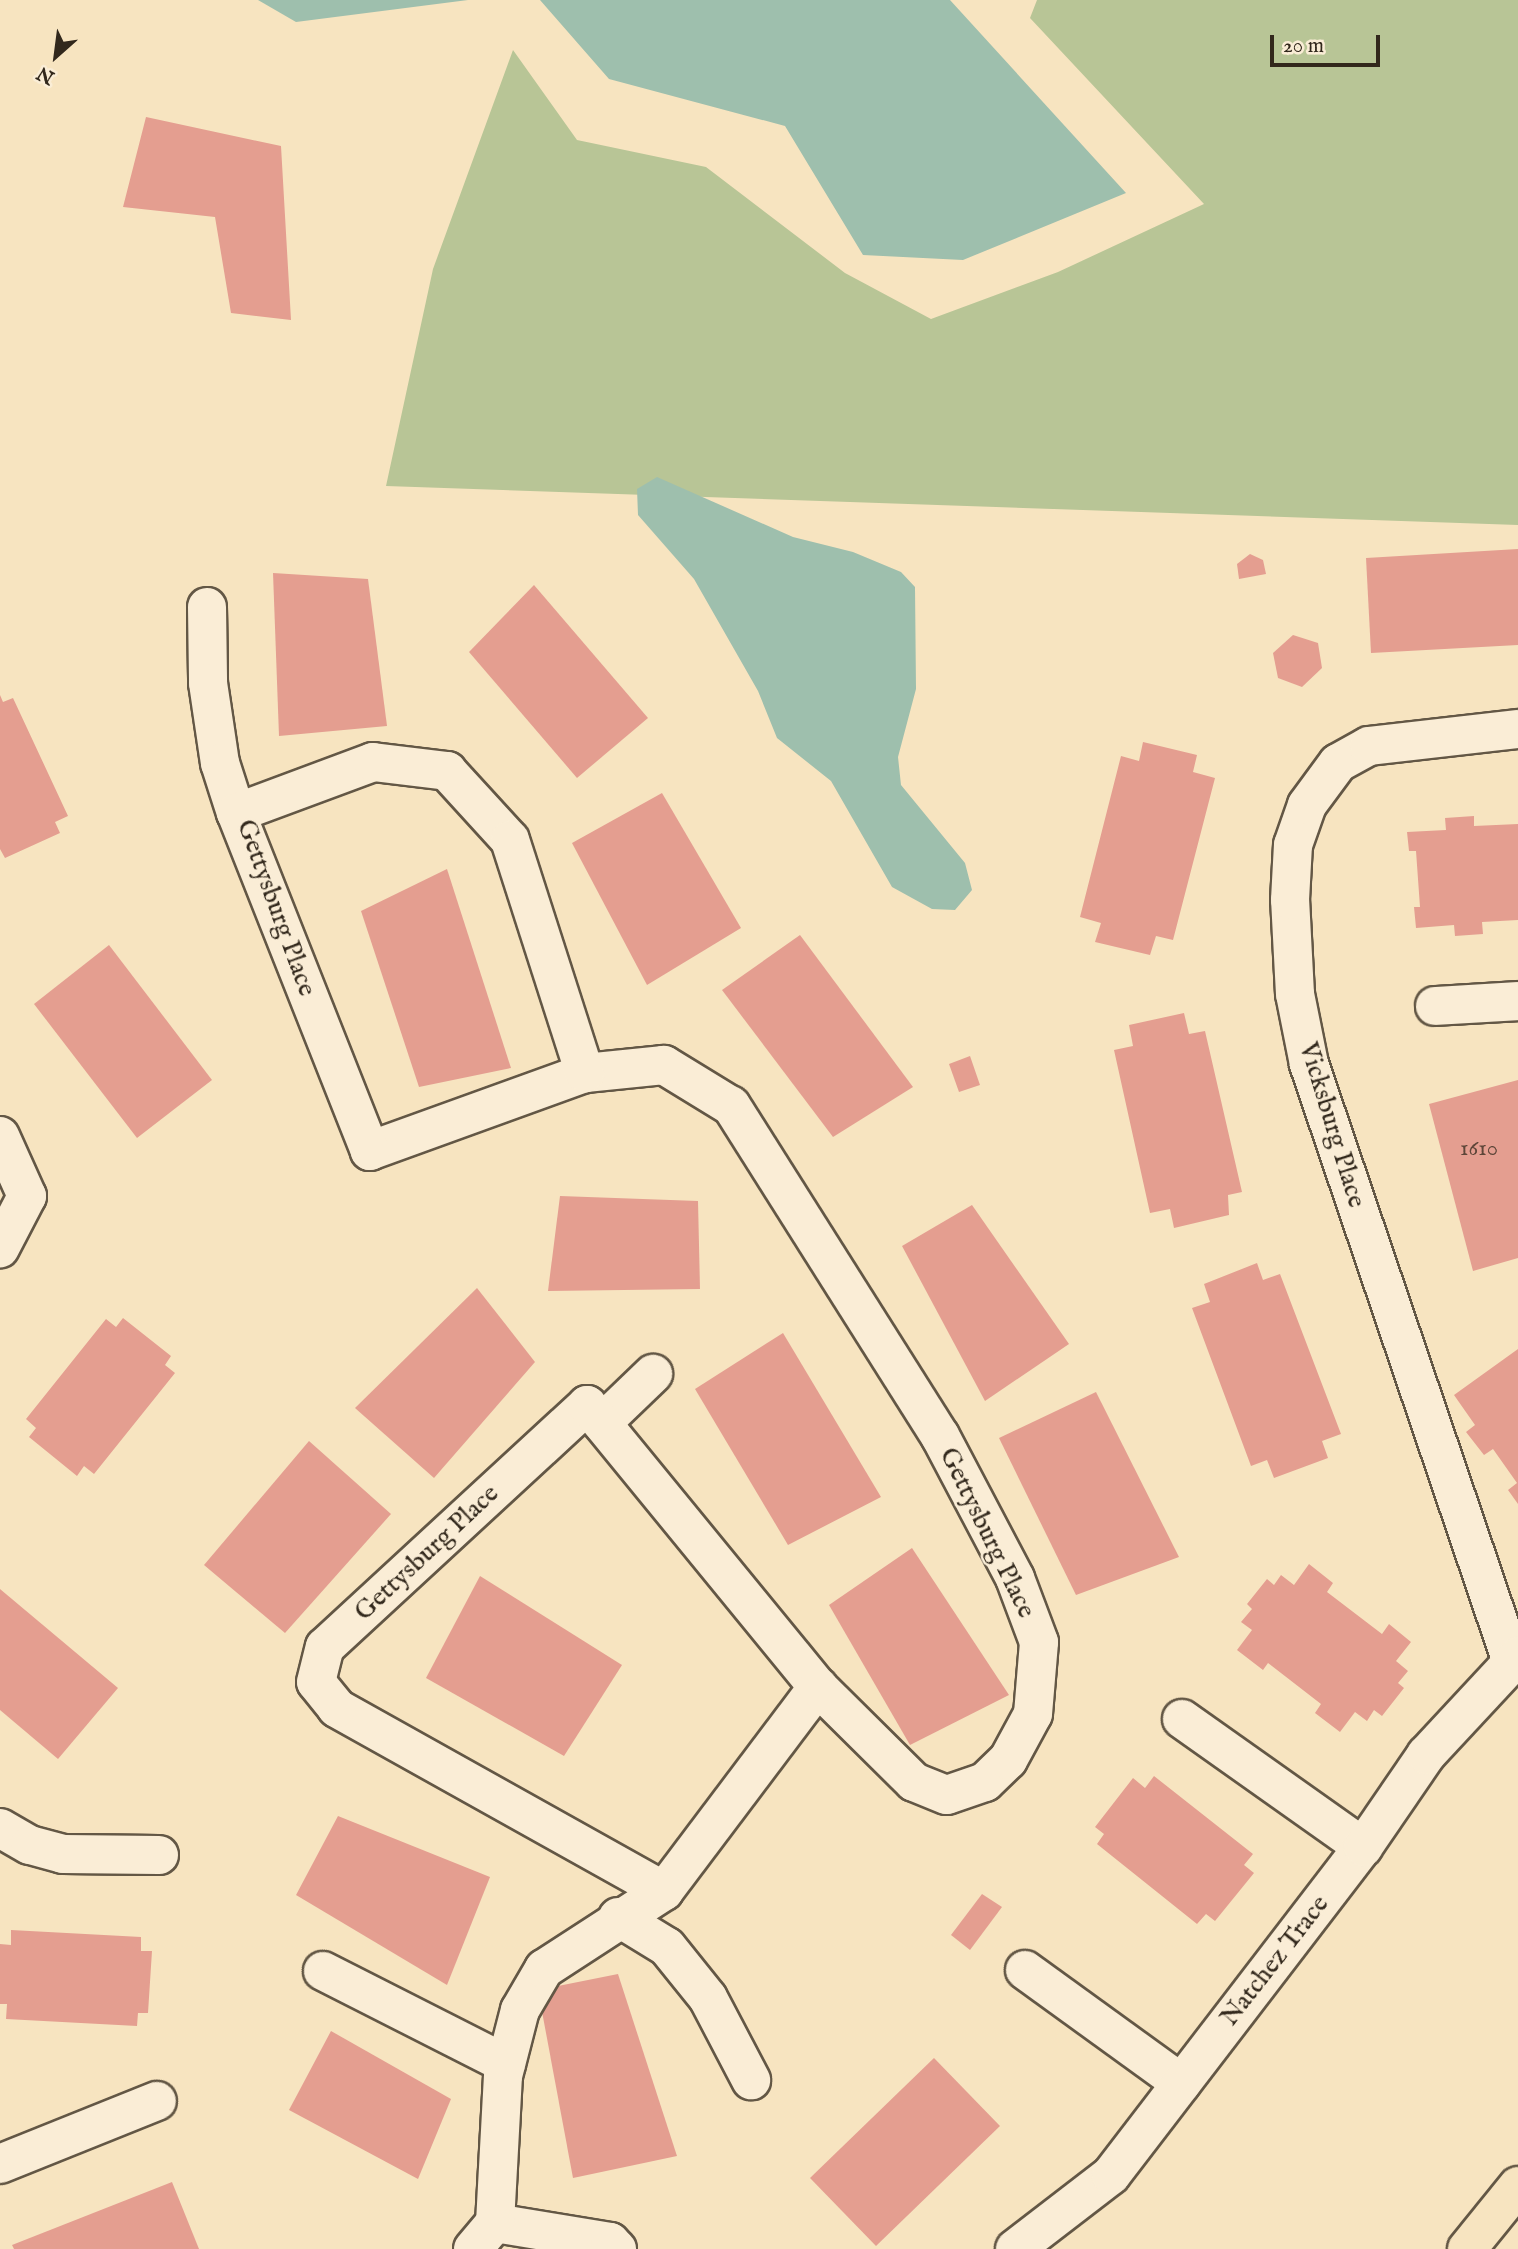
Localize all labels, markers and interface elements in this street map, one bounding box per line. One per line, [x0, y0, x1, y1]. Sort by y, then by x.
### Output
north arrow [21, 21, 91, 91]
scale bar [1273, 21, 1383, 65]
text: 20 m [1283, 33, 1324, 60]
text: N [33, 60, 59, 89]
street label: Gettysburg Place [230, 816, 322, 1000]
street label: Vicksburg Place [1292, 1039, 1372, 1211]
house number: 1610 [1460, 1135, 1498, 1163]
street label: Gettysburg Place [932, 1443, 1042, 1623]
street label: Gettysburg Place [349, 1478, 505, 1628]
street label: Natchez Trace [1214, 1889, 1336, 2033]

